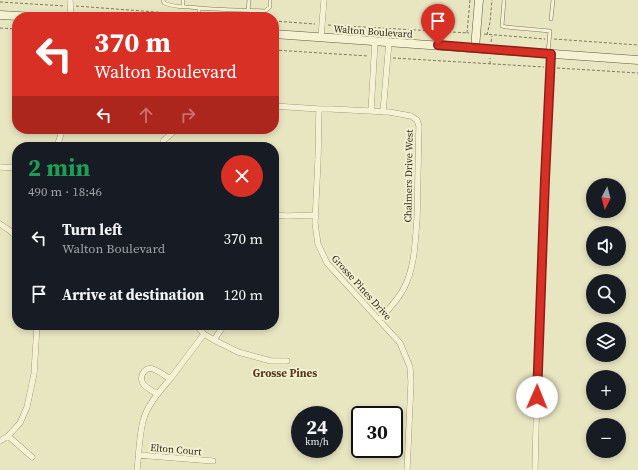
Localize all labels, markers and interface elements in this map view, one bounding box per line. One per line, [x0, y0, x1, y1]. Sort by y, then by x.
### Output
pin [421, 4, 455, 45]
icon: arrive [427, 10, 449, 32]
street label: Walton Boulevard [333, 22, 413, 41]
text: 370 m [94, 23, 171, 61]
icon: left [28, 28, 80, 80]
text: Walton Boulevard [94, 59, 237, 84]
icon: left [93, 104, 115, 126]
icon: ahead [135, 104, 157, 126]
icon: right [177, 104, 199, 126]
street label: Chalmers Drive West [401, 129, 416, 223]
text: 2 min [28, 151, 90, 184]
button: close [221, 155, 263, 197]
north arrow [586, 178, 626, 218]
map controls [586, 178, 626, 458]
text: 490 m · 18:46 [28, 183, 102, 200]
text: Turn left [62, 219, 122, 240]
button: sound [586, 226, 626, 266]
icon: left [28, 227, 50, 249]
text: 370 m [223, 228, 263, 249]
text: Walton Boulevard [62, 240, 165, 257]
street label: Grosse Pines Drive [329, 252, 394, 323]
button: search [586, 274, 626, 314]
icon: arrive [28, 283, 50, 305]
text: Arrive at destination [62, 284, 204, 305]
text: 120 m [223, 284, 263, 305]
button: layers [586, 322, 626, 362]
district label: Grosse Pines [253, 366, 317, 381]
button: + [586, 370, 626, 410]
position arrow [516, 376, 558, 418]
speed limit sign: 30 [351, 406, 403, 458]
text: 24 [306, 413, 328, 441]
button: − [586, 418, 626, 458]
text: km/h [305, 435, 329, 448]
street label: Elton Court [150, 441, 203, 458]

